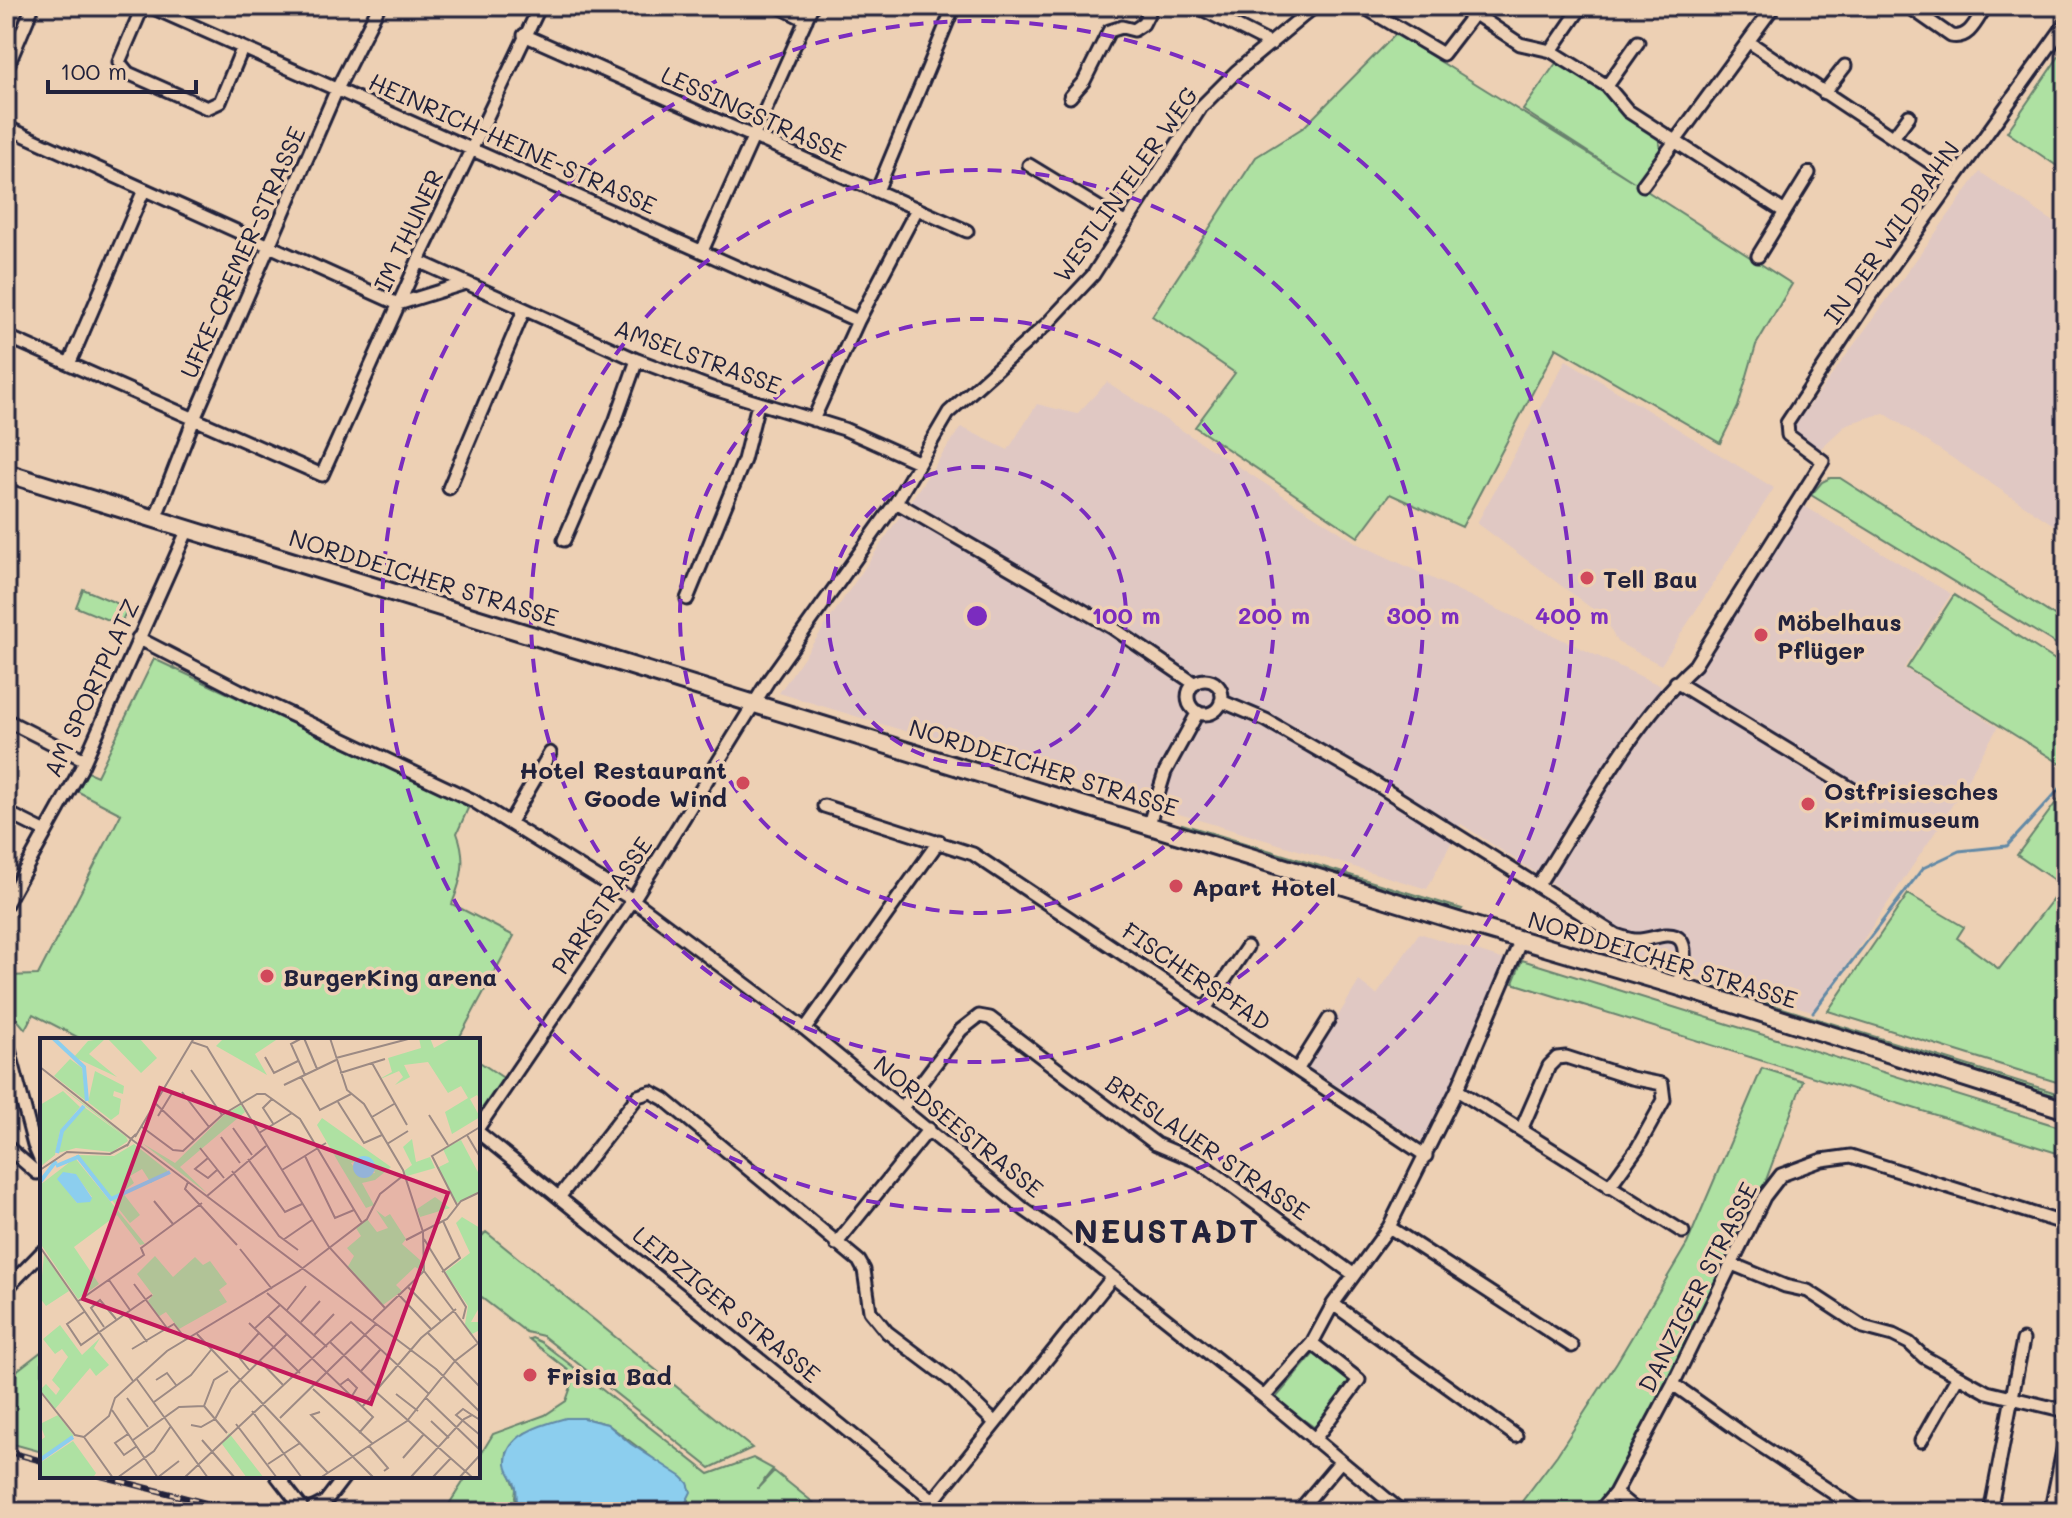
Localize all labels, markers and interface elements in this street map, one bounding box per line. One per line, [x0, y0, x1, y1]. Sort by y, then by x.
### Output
scale bar [48, 44, 196, 94]
text: 100 m [60, 55, 127, 86]
street label: LESSINGSTRASSE [657, 58, 851, 168]
street label: HEINRICH-HEINE-STRASSE [364, 65, 662, 221]
street label: WESTLINTELER WEG [1046, 80, 1204, 288]
street label: UFKE-CREMER-STRASSE [172, 121, 312, 383]
street label: IN DER WILDBAHN [1816, 135, 1966, 329]
street label: IM THUNER [366, 164, 450, 296]
street label: AMSELSTRASSE [610, 311, 786, 401]
street label: NORDDEICHER STRASSE [286, 521, 562, 633]
place label: Tell Bau [1603, 563, 1698, 594]
marker: Tell Bau [1578, 569, 1596, 587]
street label: AM SPORTPLATZ [36, 594, 146, 782]
text: 100 m [1091, 599, 1161, 630]
text: 200 m [1238, 599, 1310, 630]
text: 300 m [1387, 599, 1459, 630]
text: 400 m [1535, 599, 1609, 630]
centre of rings [963, 602, 991, 630]
place label: Möbelhaus Pflüger [1777, 606, 1902, 665]
marker: Möbelhaus Pflüger [1752, 626, 1770, 644]
street label: NORDDEICHER STRASSE [906, 711, 1182, 823]
place label: Hotel Restaurant Goode Wind [519, 754, 727, 813]
marker: Hotel Restaurant Goode Wind [734, 774, 752, 792]
place label: Ostfrisiesches Krimimuseum [1824, 775, 1998, 834]
marker: Ostfrisiesches Krimimuseum [1799, 795, 1817, 813]
street label: PARKSTRASSE [544, 830, 658, 980]
place label: Apart Hotel [1192, 871, 1336, 902]
marker: Apart Hotel [1167, 877, 1185, 895]
street label: NORDDEICHER STRASSE [1525, 903, 1801, 1015]
street label: FISCHERSPFAD [1117, 915, 1277, 1037]
place label: BurgerKing arena [283, 961, 497, 992]
marker: BurgerKing arena [258, 967, 276, 985]
inset map [40, 1038, 480, 1478]
street label: NORDSEESTRASSE [868, 1048, 1050, 1204]
street label: BRESLAUER STRASSE [1100, 1067, 1316, 1227]
street label: DANZIGER STRASSE [1631, 1177, 1763, 1397]
district label: NEUSTADT [1074, 1209, 1260, 1251]
street label: LEIPZIGER STRASSE [627, 1219, 827, 1389]
place label: Frisia Bad [546, 1360, 672, 1391]
marker: Frisia Bad [521, 1366, 539, 1384]

